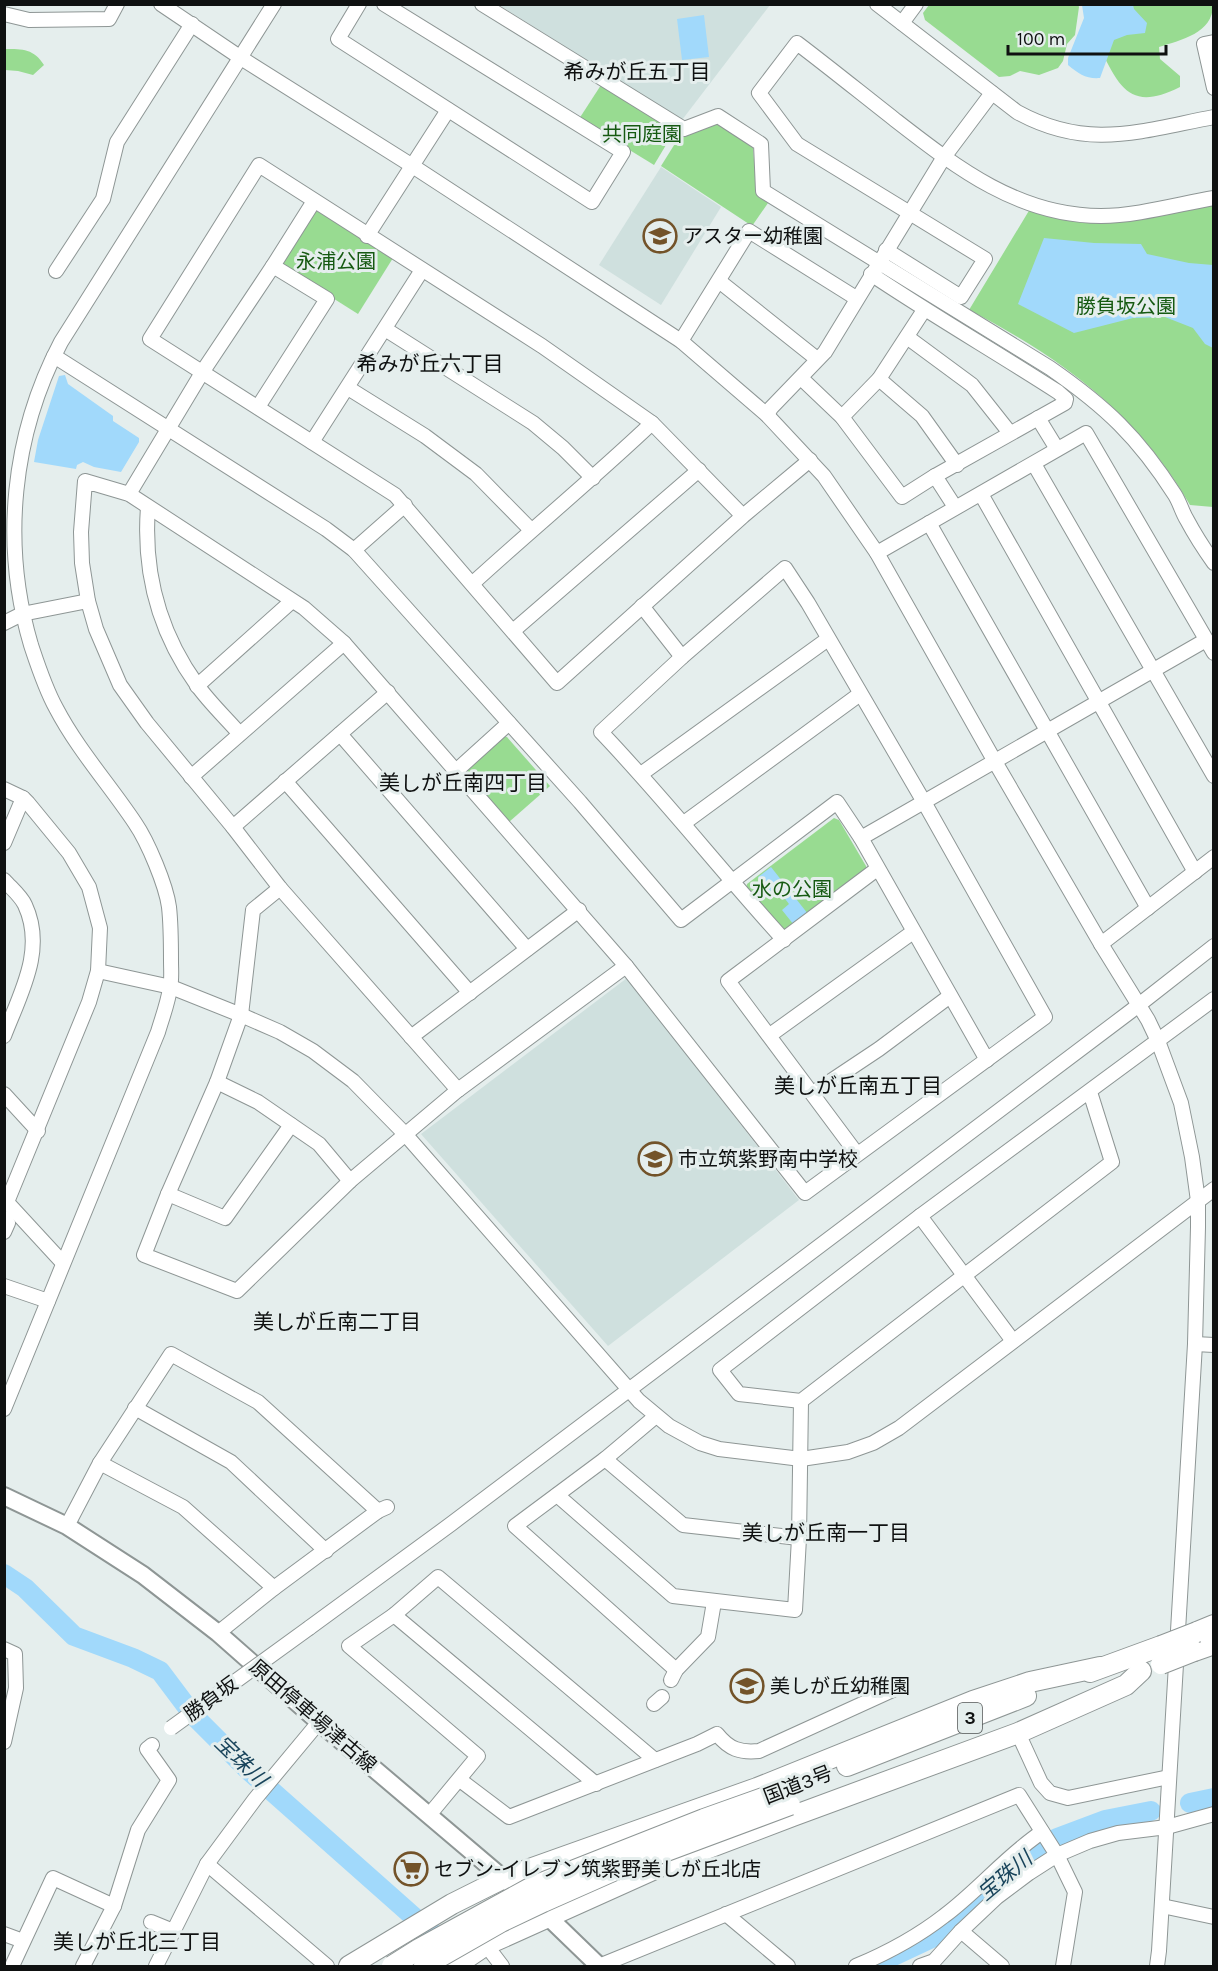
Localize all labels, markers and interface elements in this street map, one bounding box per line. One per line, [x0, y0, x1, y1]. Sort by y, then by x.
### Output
scale bar [1008, 18, 1166, 56]
text: 100 m [1017, 28, 1065, 50]
district label: 希みが丘五丁目 [564, 60, 711, 84]
park label: 共同庭園 [602, 123, 682, 146]
school or university icon: アスター幼稚園 [642, 218, 678, 254]
place label: アスター幼稚園 [683, 225, 823, 248]
park label: 永浦公園 [296, 250, 376, 273]
park label: 勝負坂公園 [1076, 295, 1176, 318]
district label: 希みが丘六丁目 [357, 352, 504, 376]
district label: 美しが丘南四丁目 [379, 771, 547, 795]
park label: 水の公園 [752, 878, 832, 901]
district label: 美しが丘南五丁目 [774, 1074, 942, 1098]
school or university icon: 市立筑紫野南中学校 [637, 1141, 673, 1177]
place label: 市立筑紫野南中学校 [678, 1148, 858, 1171]
district label: 美しが丘南二丁目 [253, 1310, 421, 1334]
district label: 美しが丘南一丁目 [742, 1521, 910, 1545]
street label: 原田停車場津古線 [245, 1655, 381, 1777]
school or university icon: 美しが丘幼稚園 [729, 1668, 765, 1704]
street label: 勝負坂 [180, 1672, 242, 1726]
place label: 美しが丘幼稚園 [770, 1675, 910, 1698]
road number: 3 [958, 1703, 982, 1733]
water label: 宝珠川 [210, 1730, 273, 1793]
street label: 国道3号 [760, 1761, 836, 1809]
water label: 宝珠川 [973, 1845, 1038, 1905]
supermarket icon: セブン-イレブン筑紫野美しが丘北店 [393, 1851, 429, 1887]
place label: セブン-イレブン筑紫野美しが丘北店 [434, 1858, 761, 1881]
district label: 美しが丘北三丁目 [53, 1930, 221, 1954]

